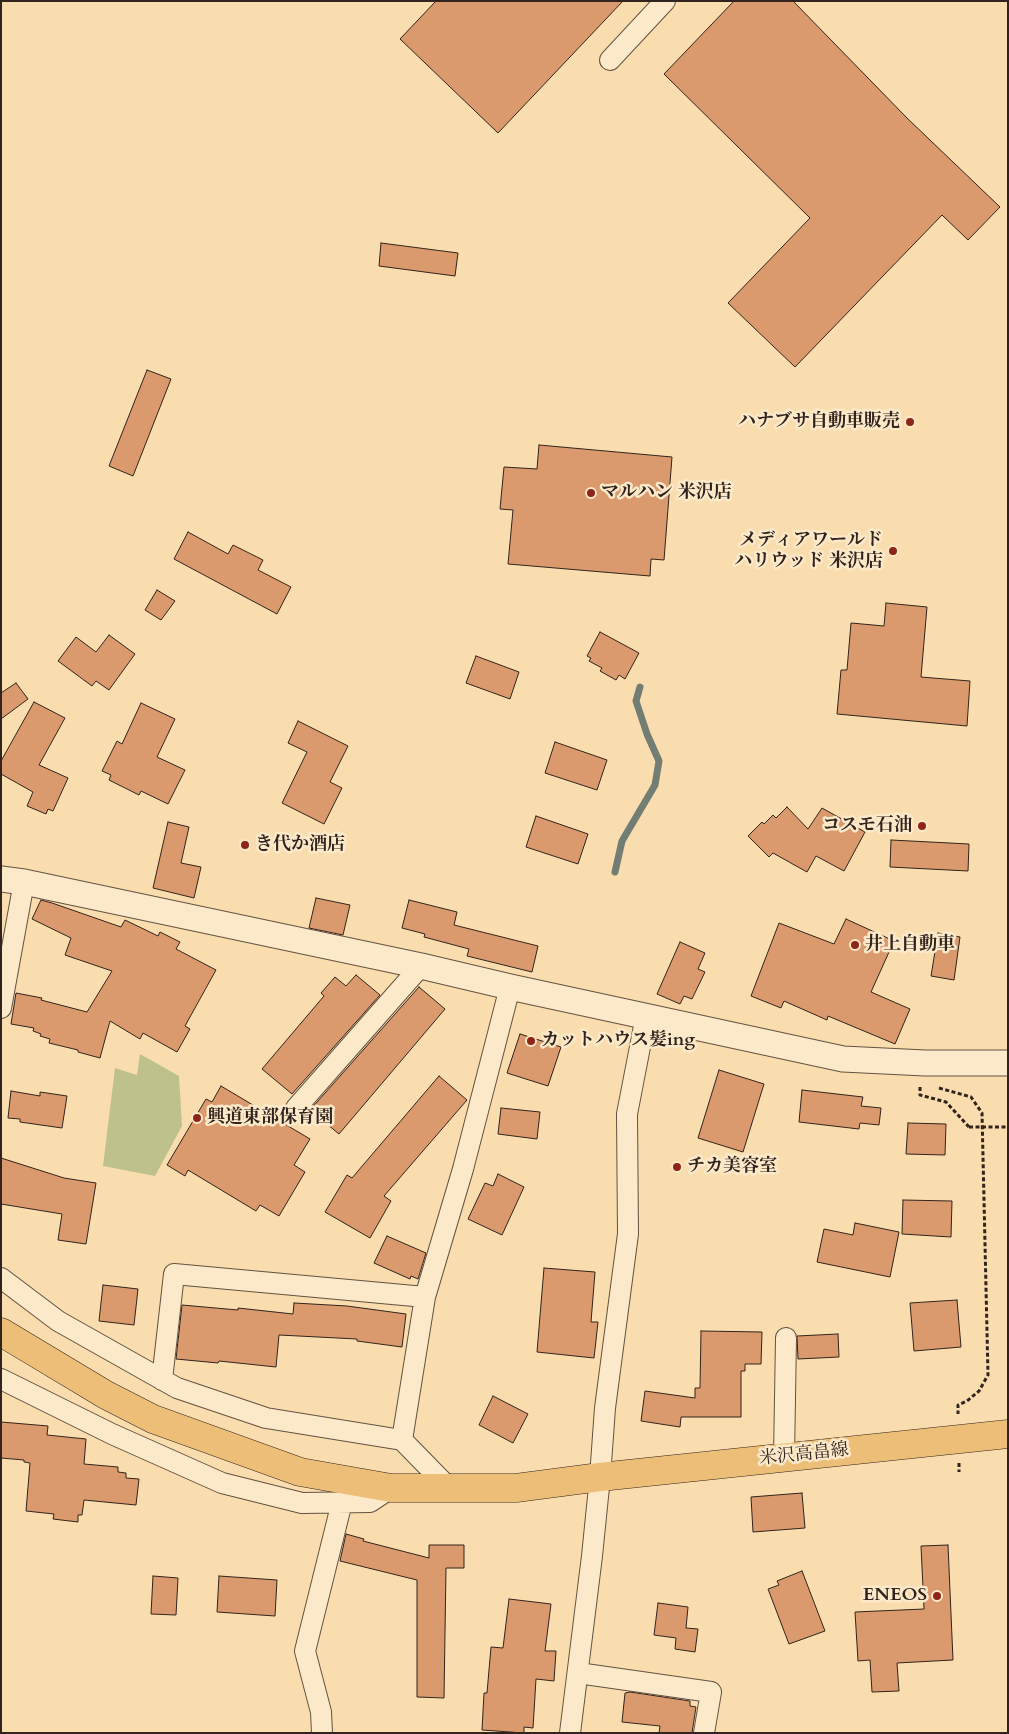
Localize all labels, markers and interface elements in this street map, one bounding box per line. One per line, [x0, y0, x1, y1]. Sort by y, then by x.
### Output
place label: ハナブサ自動車販売 [738, 411, 900, 433]
marker: ハナブサ自動車販売 [904, 416, 916, 428]
place label: マルハン 米沢店 [601, 482, 732, 504]
marker: マルハン 米沢店 [585, 487, 597, 499]
place label: メディアワールド ハリウッド 米沢店 [734, 530, 883, 572]
marker: メディアワールド ハリウッド 米沢店 [887, 545, 899, 557]
place label: コスモ石油 [822, 815, 912, 837]
marker: コスモ石油 [916, 820, 928, 832]
place label: き代か酒店 [255, 834, 345, 856]
marker: き代か酒店 [239, 839, 251, 851]
place label: 井上自動車 [865, 934, 955, 956]
marker: 井上自動車 [849, 939, 861, 951]
place label: カットハウス髪ing [541, 1030, 695, 1052]
marker: カットハウス髪ing [525, 1035, 537, 1047]
place label: 興道東部保育園 [207, 1107, 333, 1129]
marker: 興道東部保育園 [191, 1112, 203, 1124]
place label: チカ美容室 [687, 1156, 777, 1178]
marker: チカ美容室 [671, 1161, 683, 1173]
street label: 米沢高畠線 [758, 1440, 850, 1470]
place label: ENEOS [863, 1585, 927, 1607]
marker: ENEOS [931, 1590, 943, 1602]

